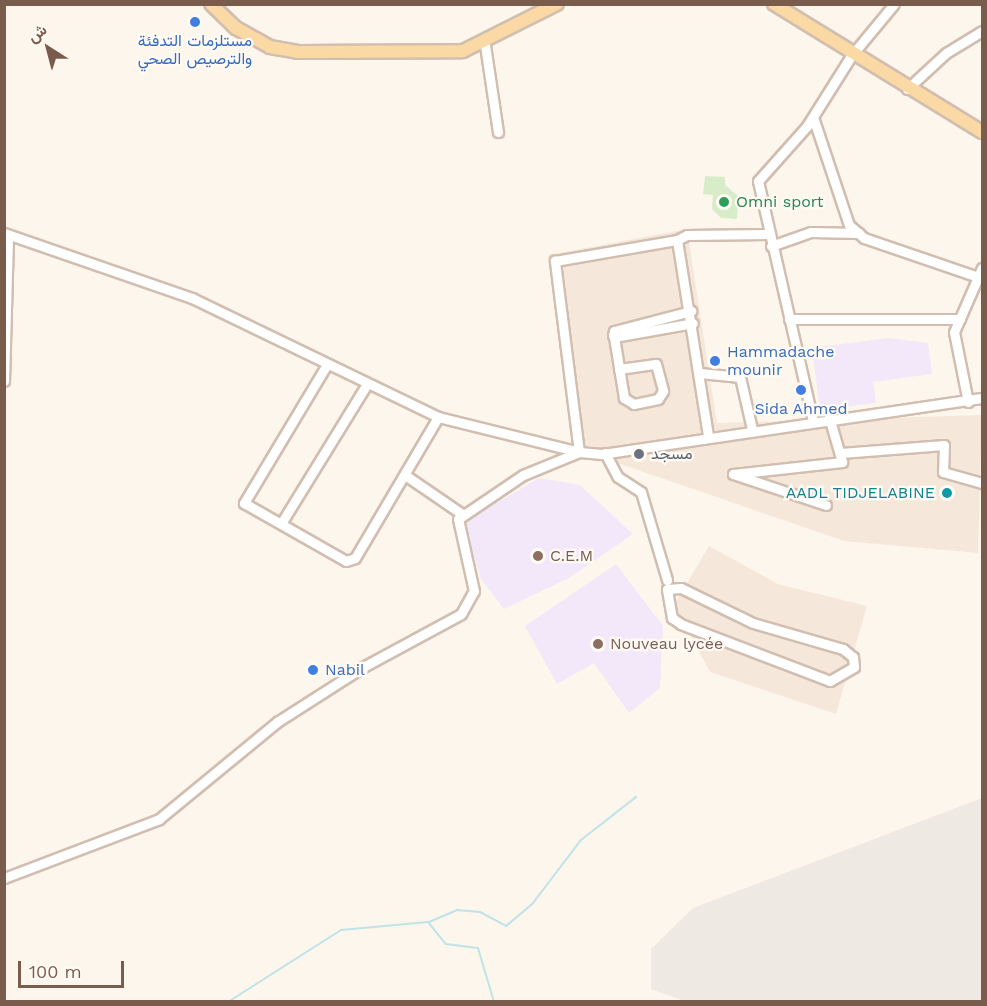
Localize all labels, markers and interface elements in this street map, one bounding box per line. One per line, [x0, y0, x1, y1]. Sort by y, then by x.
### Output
marker: مستلزمات التدفئة والترصيص الصحي [188, 15, 202, 29]
north arrow [18, 18, 78, 78]
text: ش [24, 20, 50, 46]
place label: مستلزمات التدفئة والترصيص الصحي [138, 31, 252, 69]
place label: Omni sport [736, 192, 824, 212]
marker: Omni sport [717, 195, 731, 209]
place label: Hammadache mounir [727, 342, 834, 380]
marker: Hammadache mounir [708, 354, 722, 368]
marker: Sida Ahmed [794, 383, 808, 397]
place label: Sida Ahmed [754, 399, 848, 419]
place label: مسجد [651, 444, 692, 464]
marker: مسجد [632, 447, 646, 461]
place label: AADL TIDJELABINE [785, 483, 935, 503]
marker: AADL TIDJELABINE [940, 486, 954, 500]
place label: C.E.M [550, 546, 593, 566]
marker: C.E.M [531, 549, 545, 563]
place label: Nouveau lycée [610, 634, 723, 654]
marker: Nouveau lycée [591, 637, 605, 651]
place label: Nabil [325, 660, 365, 680]
marker: Nabil [306, 663, 320, 677]
scale bar [21, 949, 128, 987]
text: 100 m [29, 961, 82, 982]

